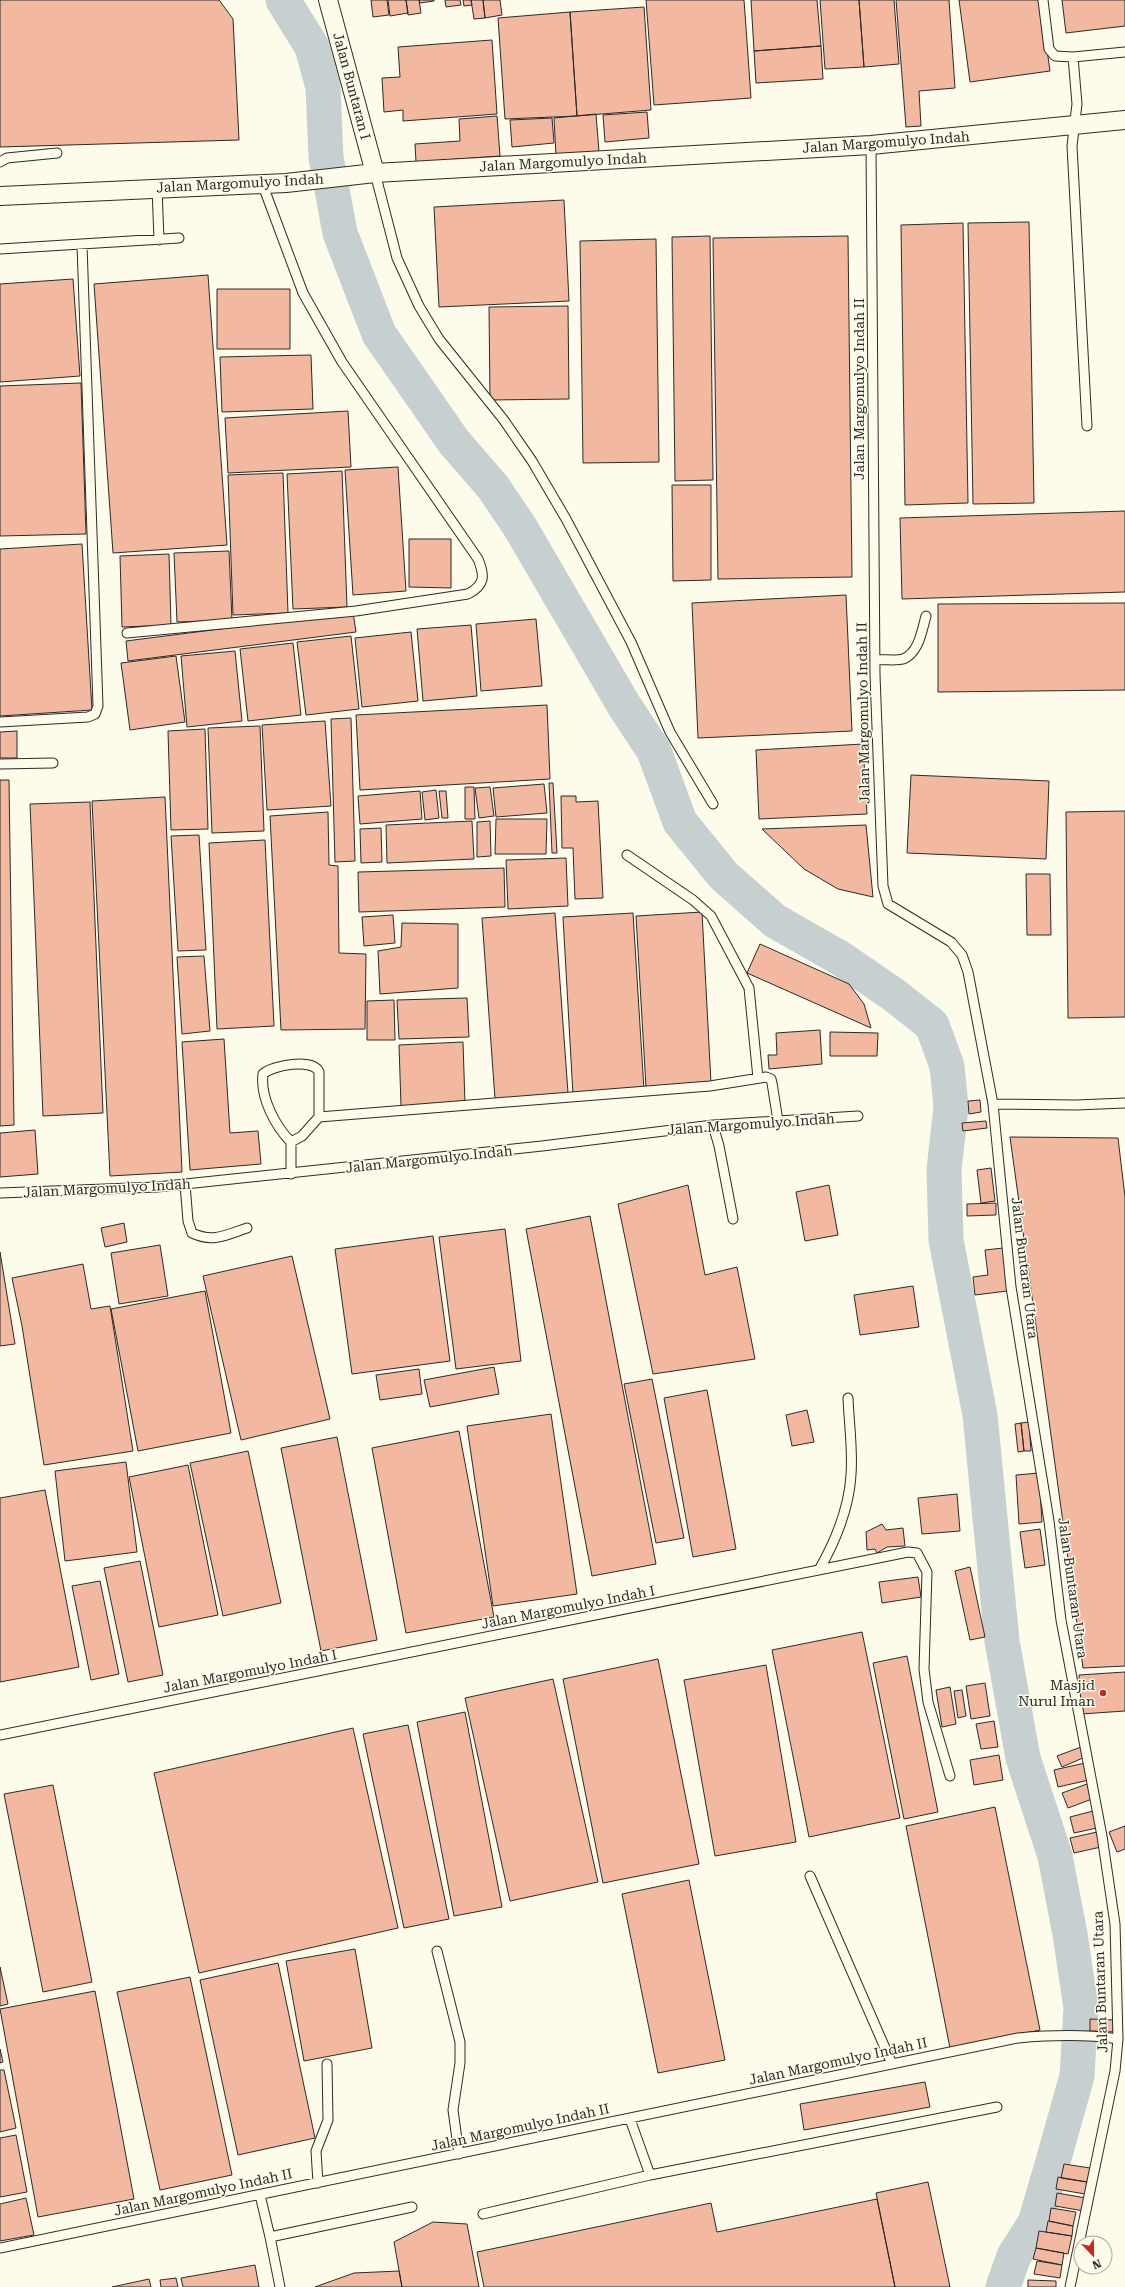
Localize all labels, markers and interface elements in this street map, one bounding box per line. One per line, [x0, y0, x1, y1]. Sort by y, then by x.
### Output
street label: Jalan Buntaran I [330, 31, 374, 141]
street label: Jalan Margomulyo Indah [802, 128, 970, 156]
street label: Jalan Margomulyo Indah [479, 150, 647, 174]
street label: Jalan Margomulyo Indah [156, 171, 324, 195]
street label: Jalan Margomulyo Indah II [851, 298, 867, 480]
street label: Jalan Margomulyo Indah II [853, 622, 873, 804]
street label: Jalan Margomulyo Indah [667, 1110, 835, 1138]
street label: Jalan Margomulyo Indah [345, 1142, 513, 1176]
street label: Jalan Margomulyo Indah [23, 1176, 191, 1200]
street label: Jalan Buntaran Utara [1008, 1196, 1042, 1340]
street label: Jalan Buntaran Utara [1055, 1516, 1091, 1660]
street label: Jalan Margomulyo Indah I [480, 1582, 656, 1632]
street label: Jalan Margomulyo Indah I [162, 1646, 338, 1696]
place label: Masjid Nurul Iman [1018, 1677, 1095, 1709]
marker: Masjid Nurul Iman [1098, 1688, 1108, 1698]
street label: Jalan Buntaran Utara [1090, 1910, 1110, 2053]
street label: Jalan Margomulyo Indah II [747, 2034, 929, 2088]
street label: Jalan Margomulyo Indah II [429, 2100, 611, 2154]
street label: Jalan Margomulyo Indah II [112, 2165, 294, 2219]
north arrow [1073, 2235, 1113, 2275]
text: N [1090, 2256, 1103, 2272]

